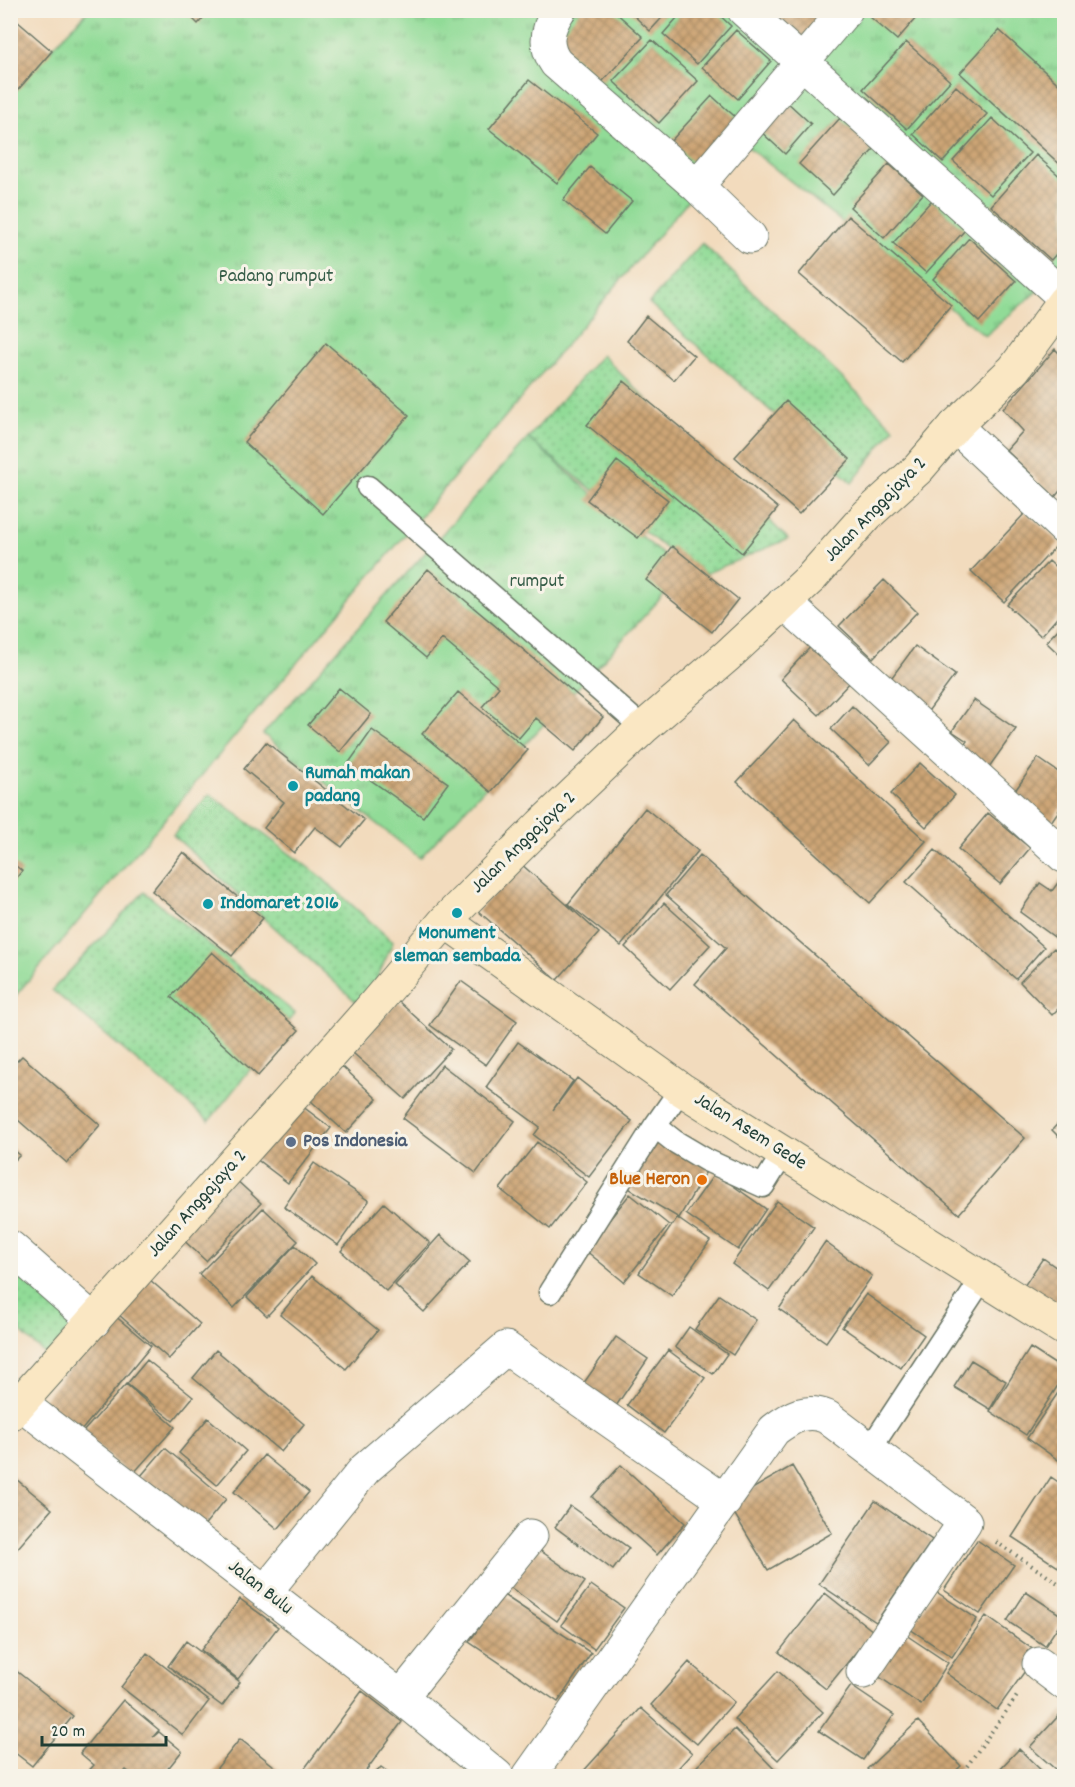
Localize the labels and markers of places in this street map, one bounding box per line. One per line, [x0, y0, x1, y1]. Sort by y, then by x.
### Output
place label: Rumah makan padang [305, 760, 410, 811]
marker: Rumah makan padang [286, 779, 300, 793]
place label: Indomaret 2016 [220, 890, 339, 918]
marker: Indomaret 2016 [201, 897, 215, 911]
marker: Monument sleman sembada [450, 906, 464, 920]
place label: Monument sleman sembada [394, 920, 521, 971]
place label: Pos Indonesia [303, 1128, 408, 1156]
marker: Pos Indonesia [284, 1135, 298, 1149]
place label: Blue Heron [609, 1166, 690, 1194]
marker: Blue Heron [695, 1173, 709, 1187]

